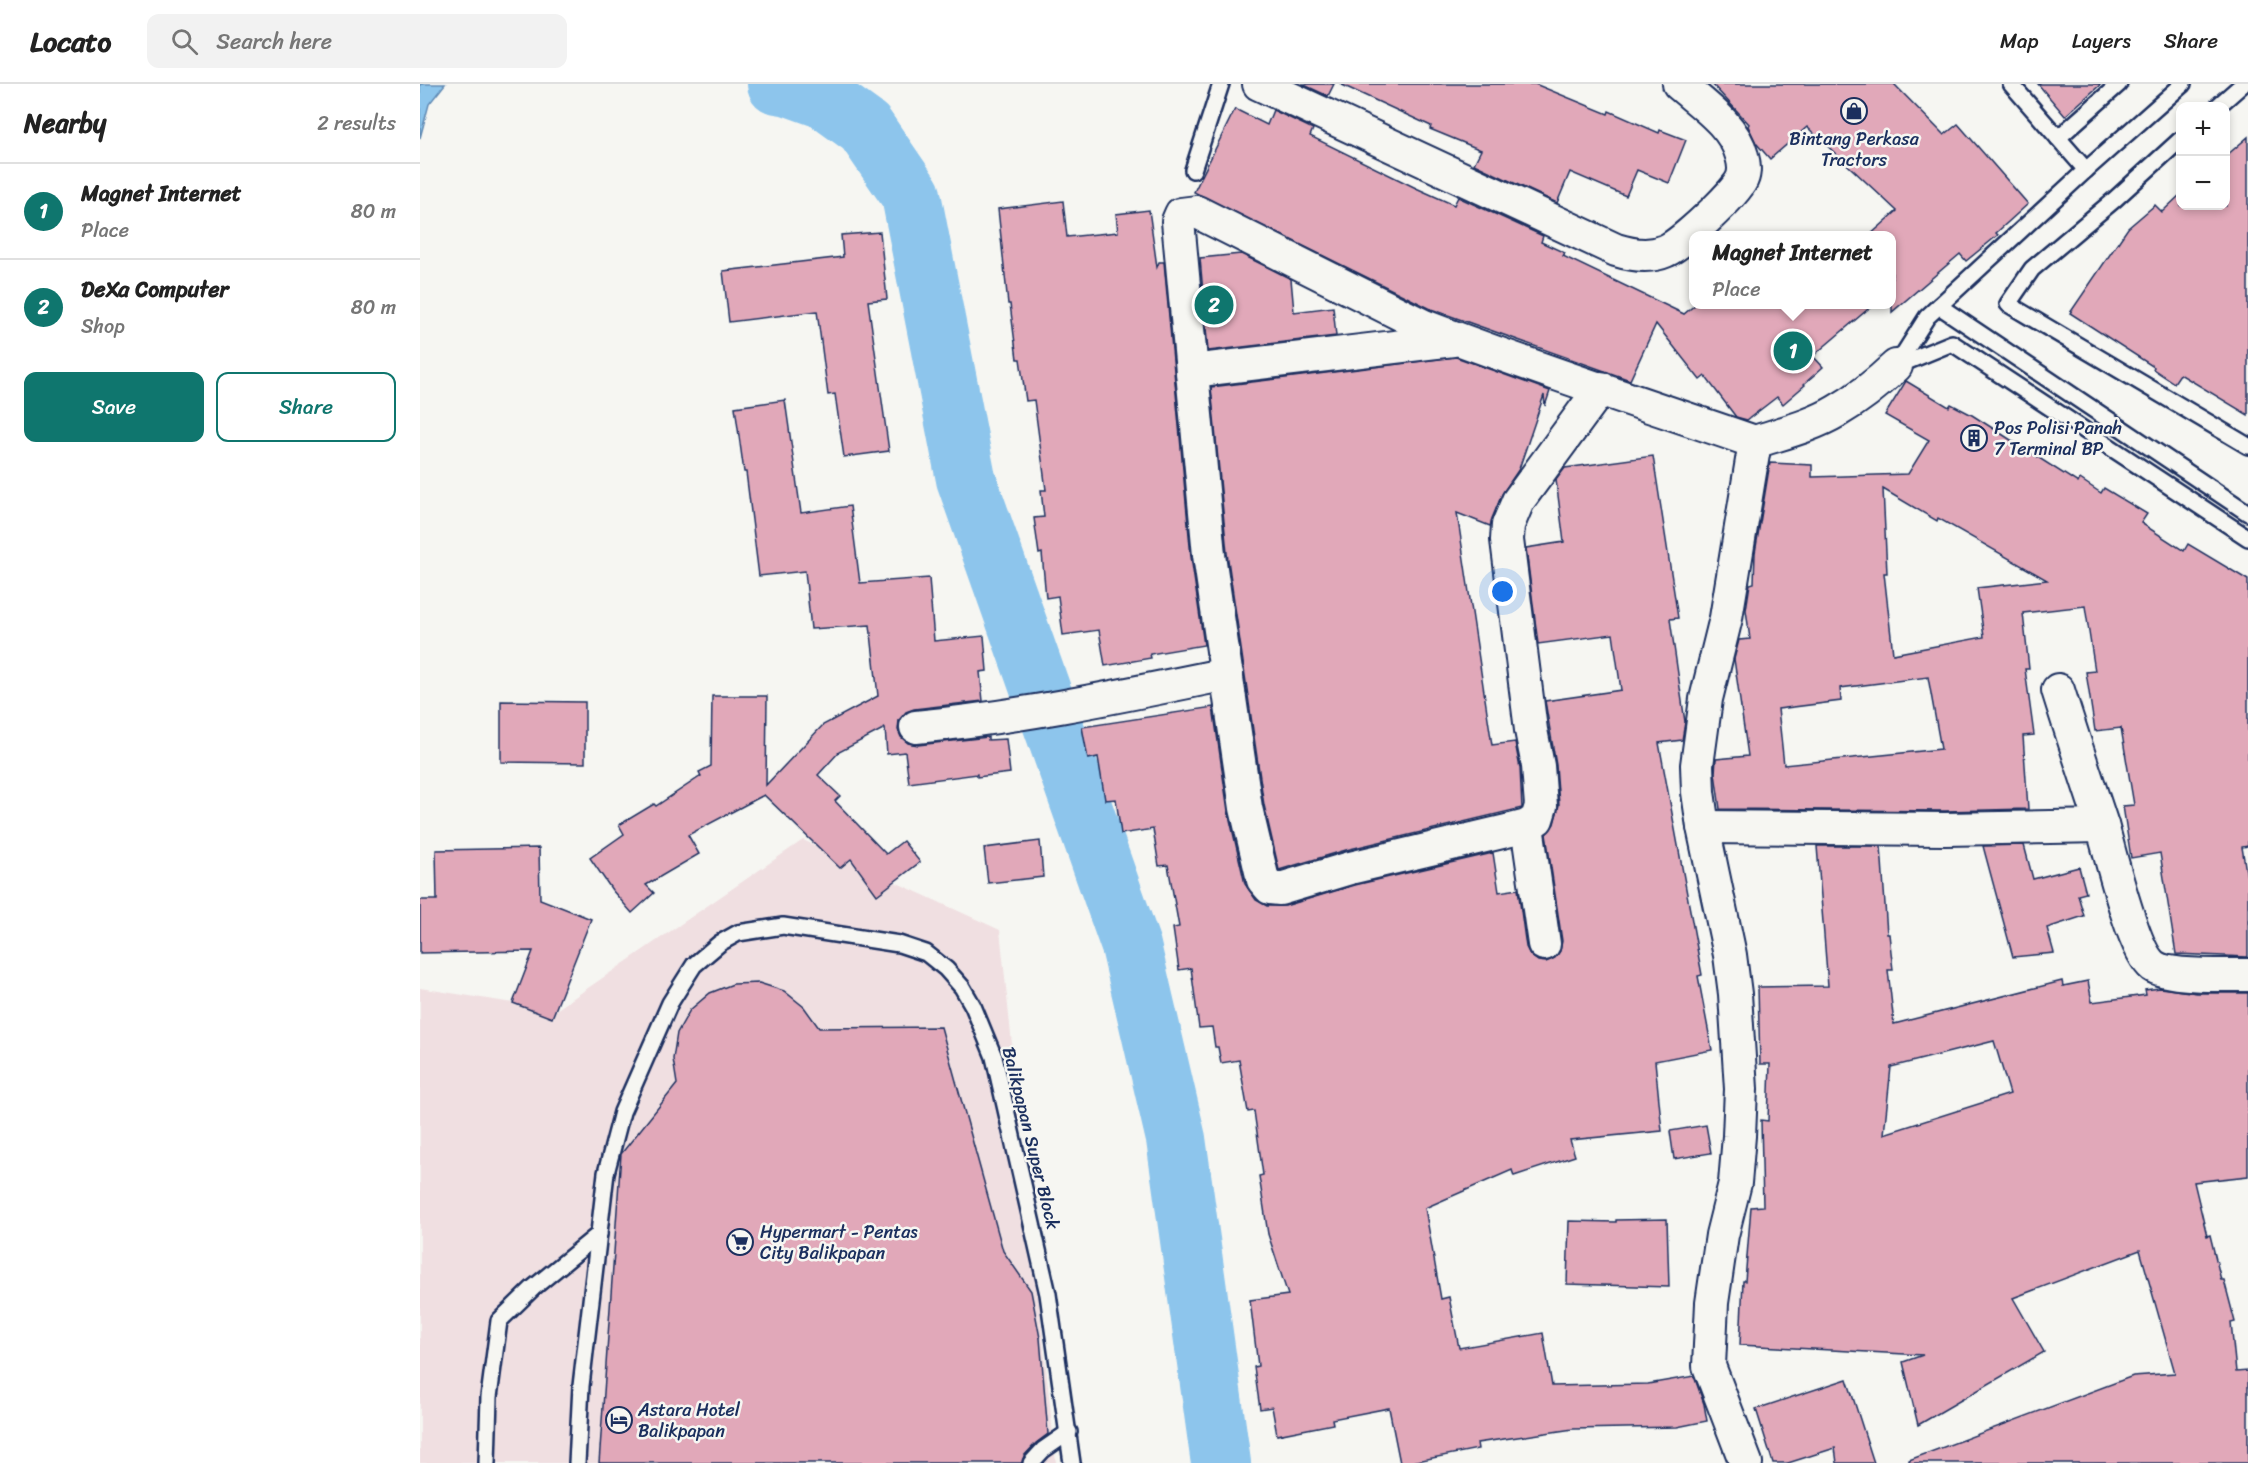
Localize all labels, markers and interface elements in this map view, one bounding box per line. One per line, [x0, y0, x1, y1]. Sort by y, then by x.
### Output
search box [147, 14, 567, 68]
text: Locato [30, 17, 111, 66]
text: Search here [216, 22, 332, 61]
text: Map [2000, 22, 2039, 60]
text: Layers [2072, 22, 2131, 60]
text: Share [2164, 22, 2218, 60]
icon: search [168, 25, 201, 58]
shop icon: Bintang Perkasa Tractors [1839, 96, 1869, 126]
text: Nearby [24, 100, 106, 146]
map controls [2176, 102, 2230, 210]
button: + [2176, 102, 2230, 156]
text: 2 results [317, 106, 396, 141]
place label: Bintang Perkasa Tractors [1789, 123, 1920, 176]
button: − [2176, 156, 2230, 210]
text: Magnet Internet [81, 174, 241, 213]
text: 1 [39, 194, 48, 229]
text: 80 m [351, 194, 396, 229]
text: Place [81, 213, 129, 248]
popup [1689, 231, 1896, 309]
text: Magnet Internet [1712, 233, 1873, 272]
text: DeXa Computer [81, 270, 229, 309]
text: Place [1712, 272, 1760, 307]
pin: 2 [1194, 282, 1234, 328]
text: 2 [38, 290, 49, 325]
text: 80 m [351, 290, 396, 325]
text: Shop [81, 309, 125, 344]
pin: 1 [1774, 328, 1812, 374]
button: Save [24, 372, 204, 442]
button: Share [216, 372, 396, 442]
place label: Pos Polisi Panah 7 Terminal BP [1994, 412, 2122, 465]
building icon: Pos Polisi Panah 7 Terminal BP [1959, 423, 1989, 453]
your location [1488, 577, 1517, 606]
street label: Balikpapan Super Block [993, 1043, 1069, 1233]
place label: Hypermart - Pentas City Balikpapan [760, 1216, 918, 1269]
supermarket icon: Hypermart - Pentas City Balikpapan [725, 1227, 755, 1257]
place label: Astara Hotel Balikpapan [637, 1394, 741, 1447]
hotel icon: Astara Hotel Balikpapan [604, 1405, 634, 1435]

